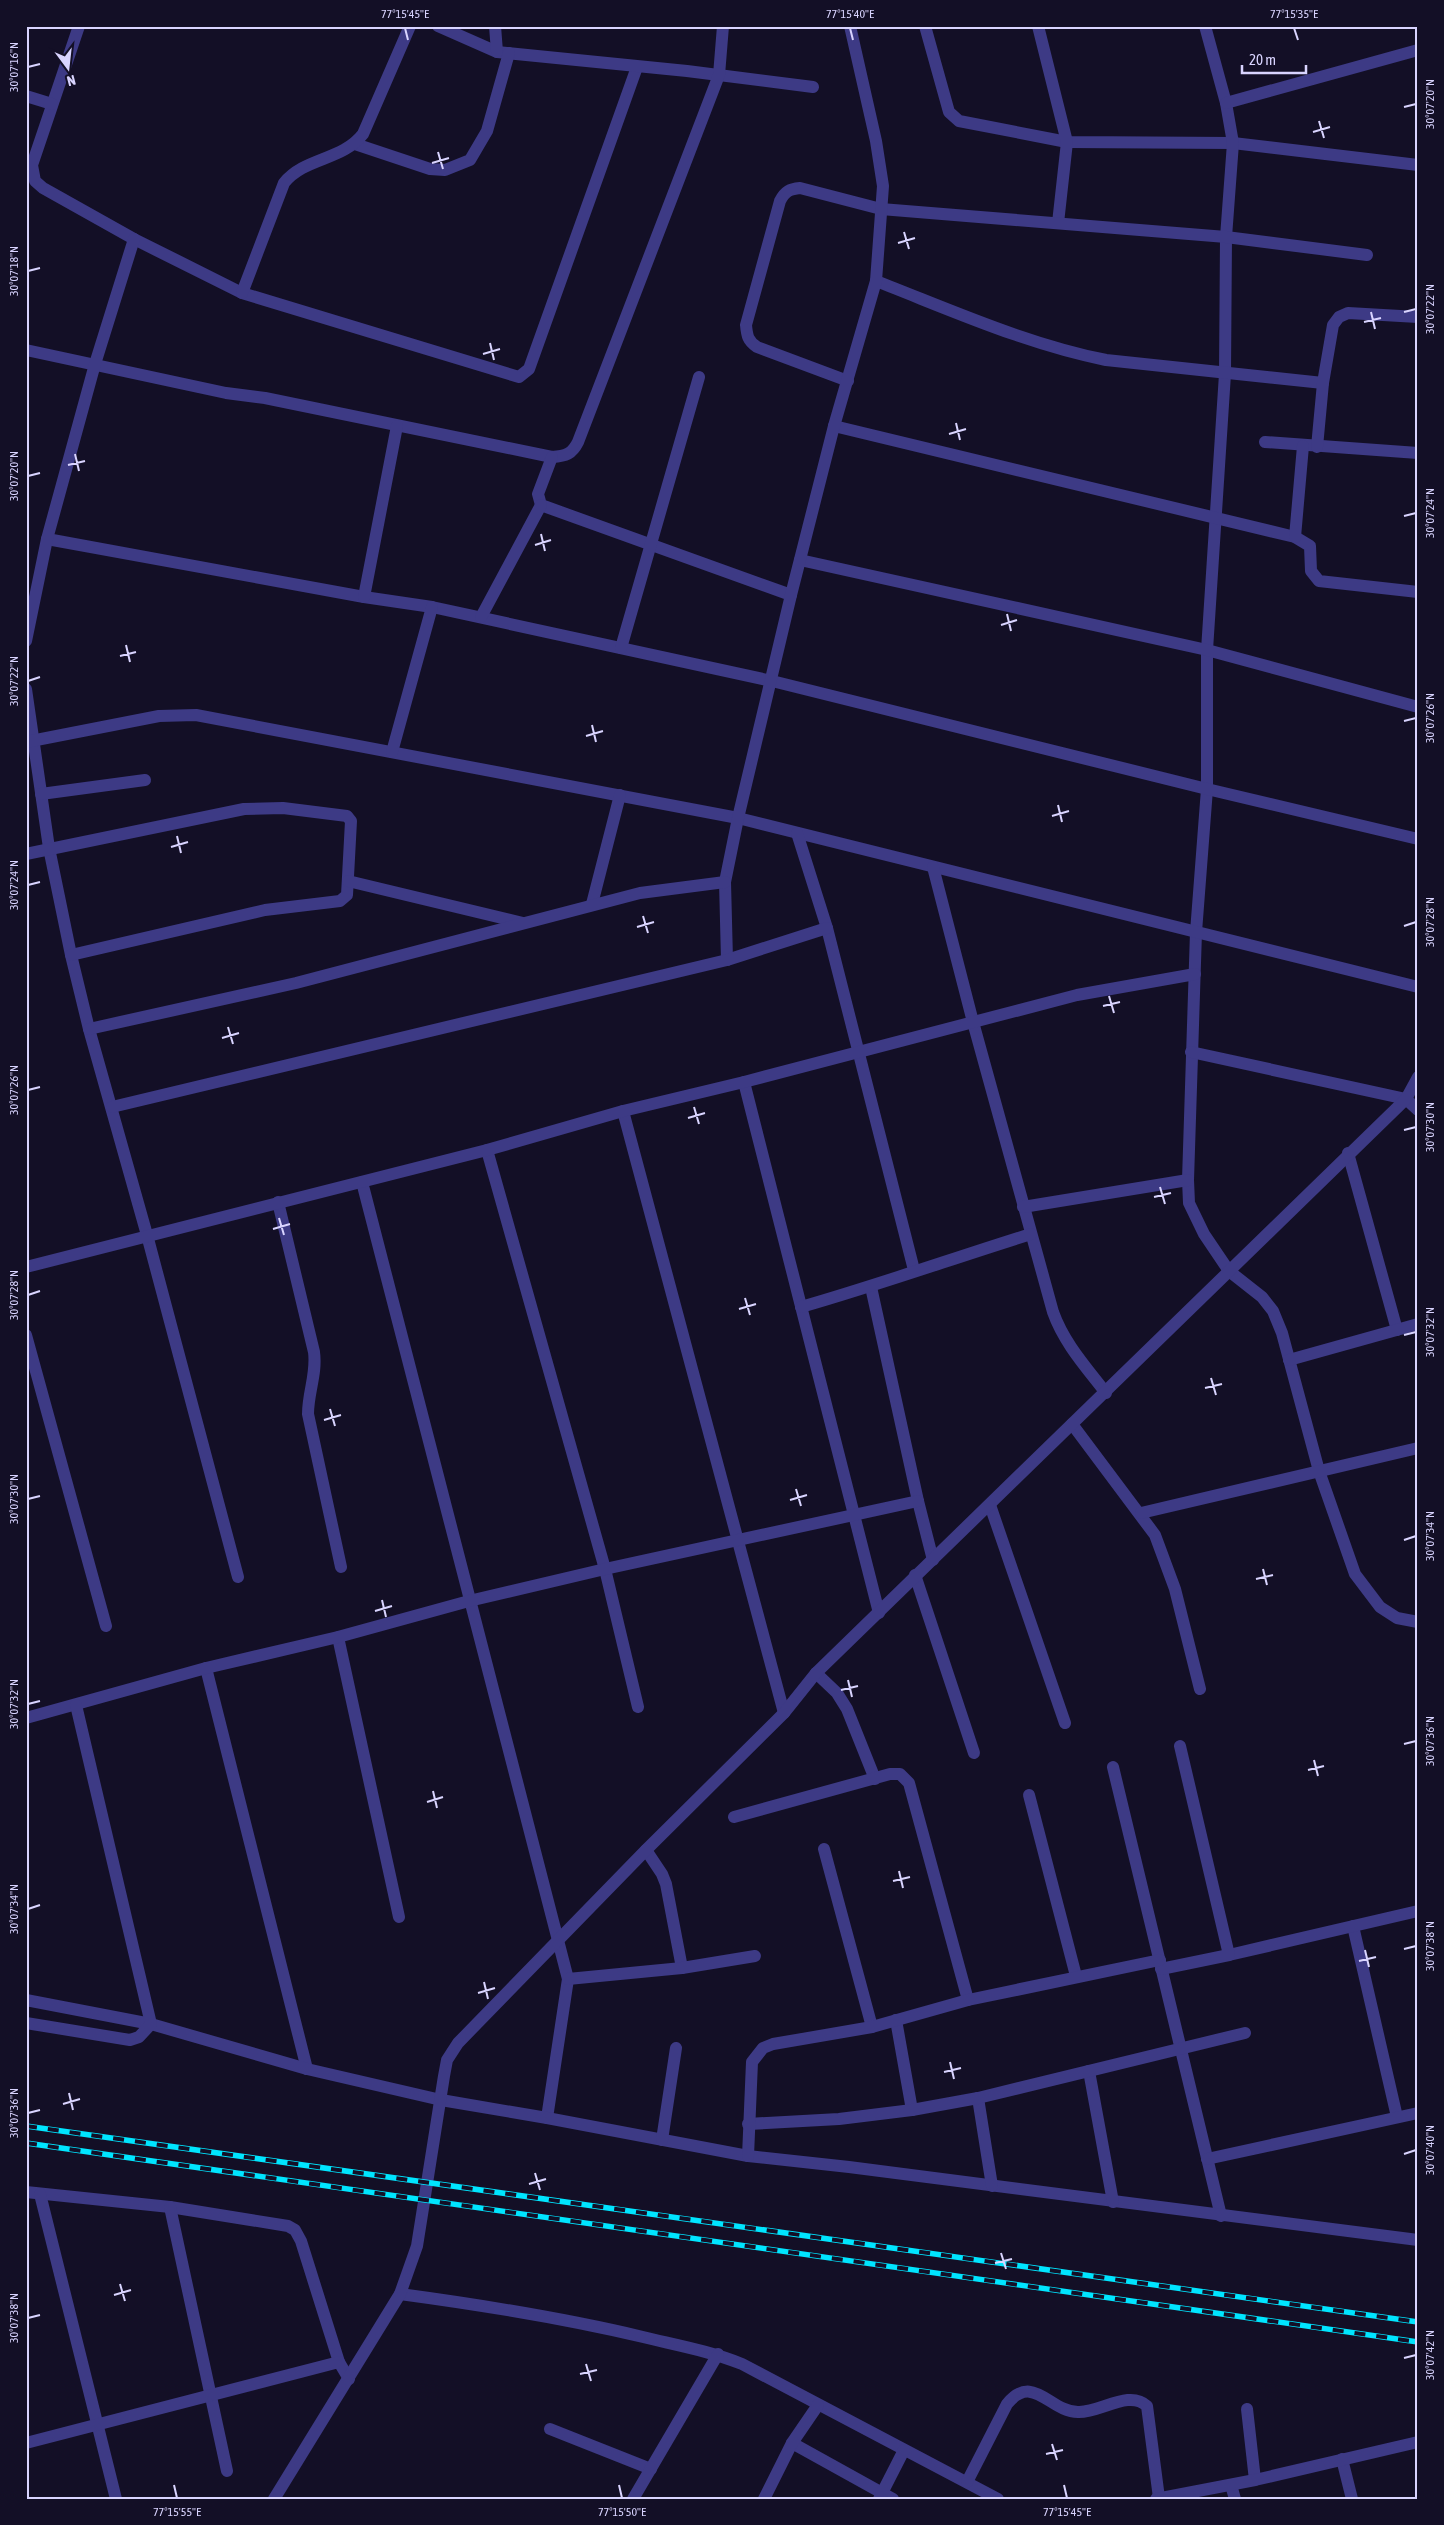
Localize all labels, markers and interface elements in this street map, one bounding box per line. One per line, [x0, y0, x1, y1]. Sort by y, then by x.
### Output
text: 77°15'45"E [381, 7, 429, 21]
text: 77°15'40"E [826, 7, 874, 21]
text: 77°15'35"E [1270, 7, 1318, 21]
text: 30°07'16"N [7, 42, 21, 92]
north arrow [42, 42, 92, 92]
scale bar [1242, 42, 1305, 74]
text: 20 m [1249, 51, 1276, 68]
text: N [65, 72, 77, 89]
text: 30°07'20"N [1423, 79, 1437, 129]
text: 30°07'18"N [7, 246, 21, 296]
text: 30°07'22"N [1423, 284, 1437, 334]
text: 30°07'20"N [7, 451, 21, 501]
text: 30°07'24"N [1423, 488, 1437, 538]
text: 30°07'22"N [7, 656, 21, 706]
text: 30°07'26"N [1423, 693, 1437, 743]
text: 30°07'24"N [7, 860, 21, 910]
text: 30°07'28"N [1423, 897, 1437, 947]
text: 30°07'26"N [7, 1065, 21, 1115]
text: 30°07'30"N [1423, 1102, 1437, 1152]
text: 30°07'28"N [7, 1270, 21, 1320]
text: 30°07'32"N [1423, 1307, 1437, 1357]
text: 30°07'30"N [7, 1474, 21, 1524]
text: 30°07'34"N [1423, 1511, 1437, 1561]
text: 30°07'32"N [7, 1679, 21, 1729]
text: 30°07'36"N [1423, 1716, 1437, 1766]
text: 30°07'34"N [7, 1884, 21, 1934]
text: 30°07'38"N [1423, 1921, 1437, 1971]
text: 30°07'36"N [7, 2088, 21, 2138]
text: 30°07'40"N [1423, 2125, 1437, 2175]
text: 30°07'38"N [7, 2293, 21, 2343]
text: 30°07'42"N [1423, 2330, 1437, 2380]
text: 77°15'55"E [153, 2505, 201, 2519]
text: 77°15'50"E [598, 2505, 646, 2519]
text: 77°15'45"E [1043, 2505, 1091, 2519]

